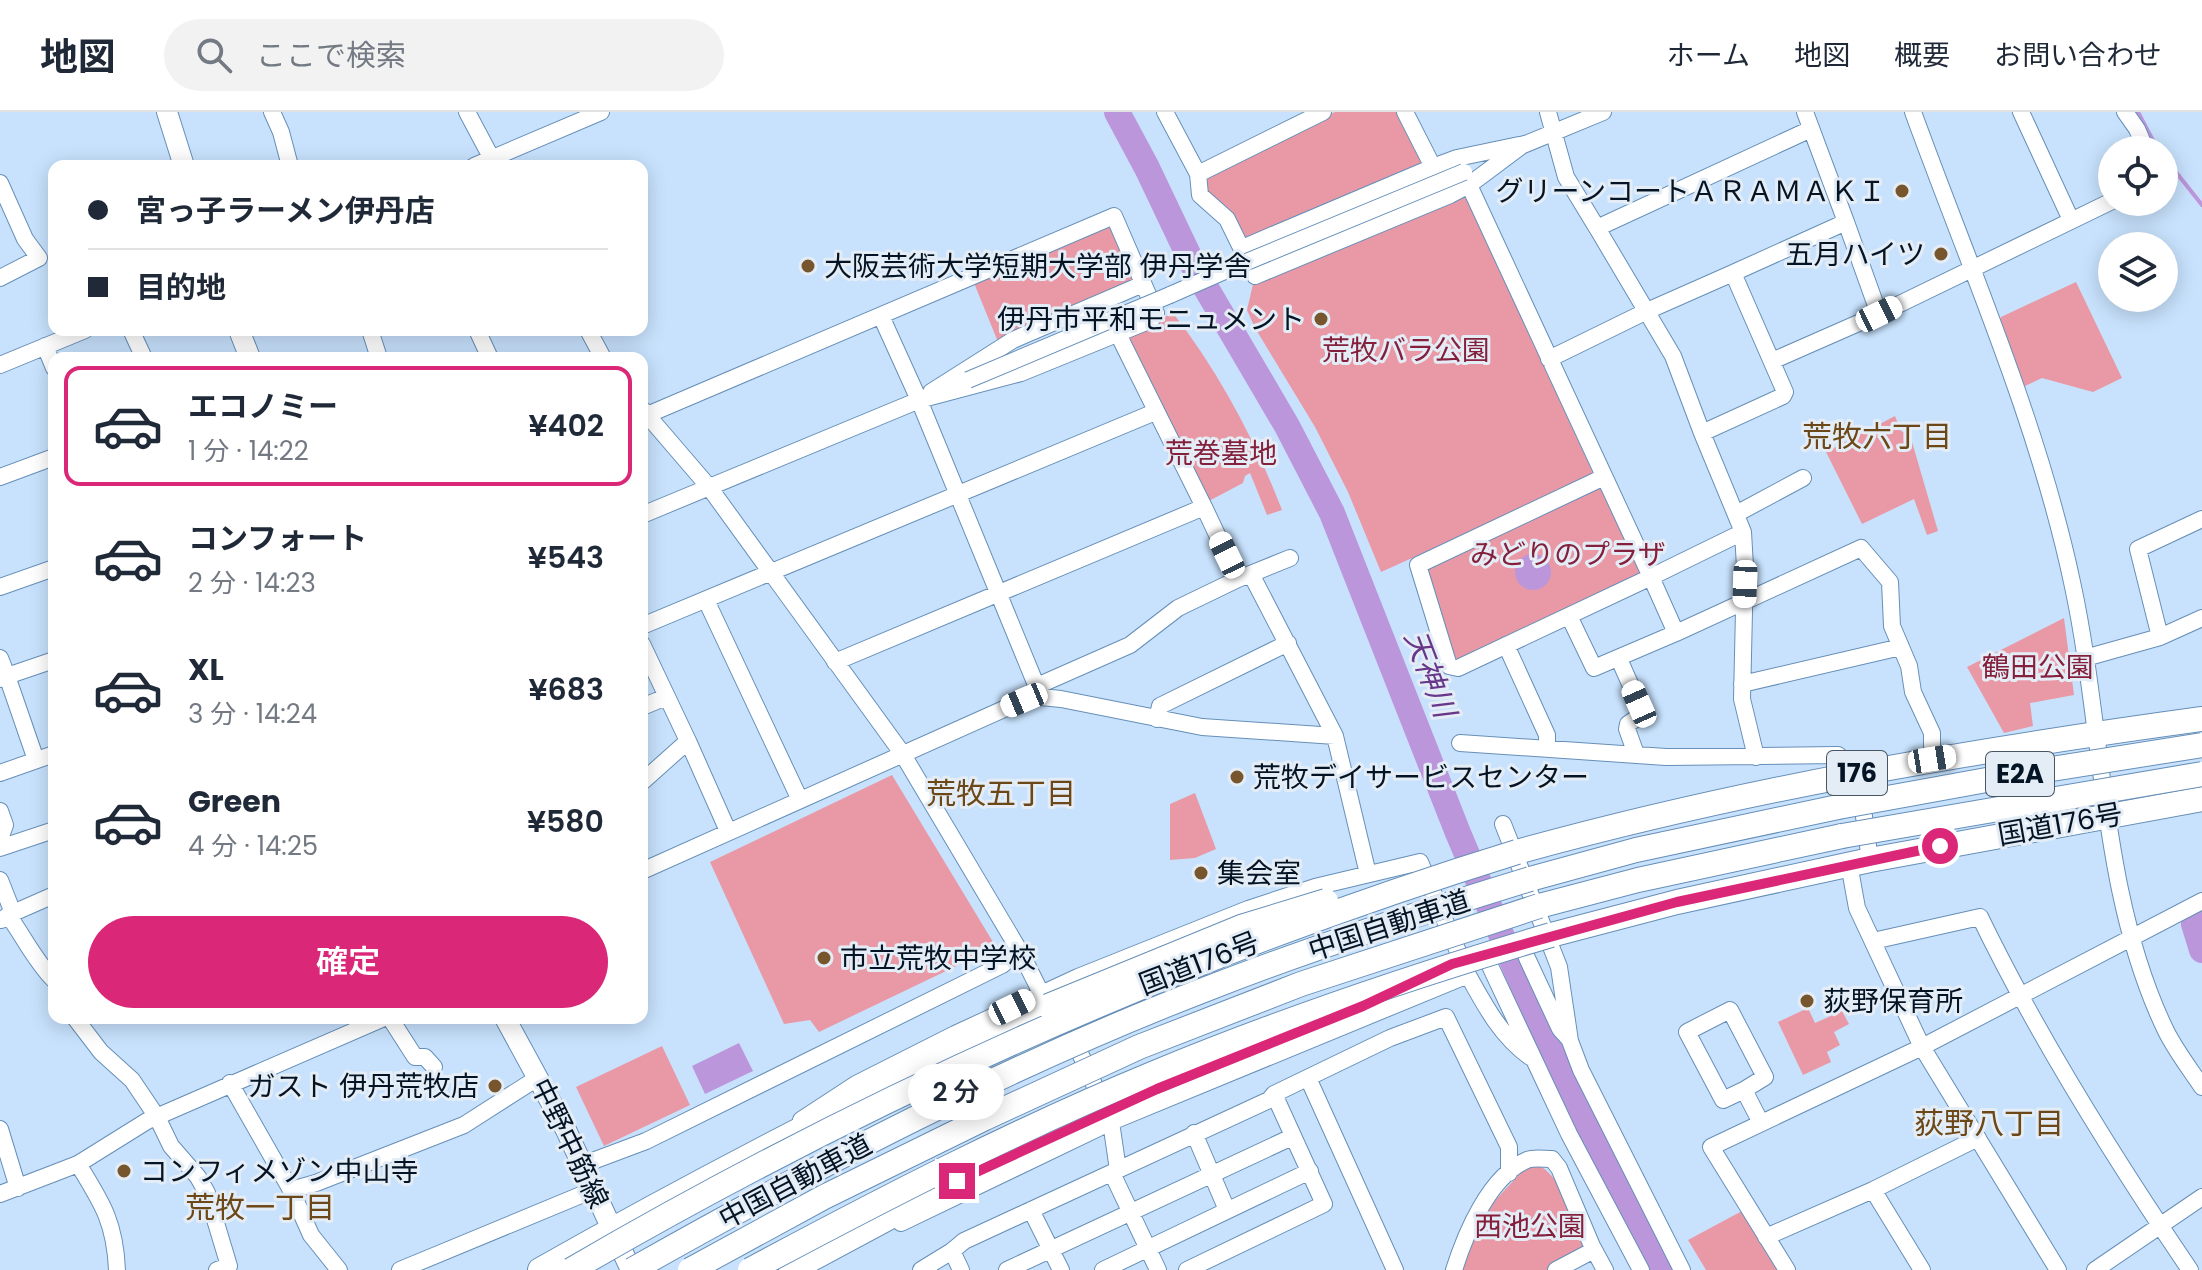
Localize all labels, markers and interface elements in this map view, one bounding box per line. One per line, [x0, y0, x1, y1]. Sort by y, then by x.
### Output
search box [164, 19, 724, 91]
text: 地図 [40, 30, 116, 83]
icon: search [192, 33, 236, 77]
text: ここで検索 [256, 34, 406, 77]
text: ホーム [1667, 36, 1750, 75]
text: 地図 [1794, 36, 1850, 75]
text: 概要 [1894, 36, 1950, 75]
text: お問い合わせ [1994, 36, 2162, 75]
map controls [2098, 136, 2178, 312]
button: locate [2098, 136, 2178, 216]
place label: グリーンコートＡＲＡＭＡＫＩ [1495, 172, 1886, 211]
marker: グリーンコートＡＲＡＭＡＫＩ [1893, 182, 1911, 200]
text: 宮っ子ラーメン伊丹店 [136, 189, 435, 232]
button: layers [2098, 232, 2178, 312]
place label: 五月ハイツ [1786, 235, 1925, 274]
marker: 五月ハイツ [1932, 245, 1950, 263]
place label: 大阪芸術大学短期大学部 伊丹学舎 [824, 247, 1251, 286]
marker: 大阪芸術大学短期大学部 伊丹学舎 [799, 257, 817, 275]
text: 目的地 [136, 266, 226, 309]
car [1852, 293, 1906, 335]
place label: 伊丹市平和モニュメント [997, 300, 1305, 339]
marker: 伊丹市平和モニュメント [1312, 310, 1330, 328]
park label: 荒牧バラ公園 [1322, 331, 1490, 370]
text: エコノミー [188, 385, 338, 428]
icon: car [92, 390, 164, 462]
text: ¥402 [528, 404, 604, 447]
district label: 荒牧六丁目 [1802, 415, 1952, 458]
text: 1 分 · 14:22 [188, 433, 309, 469]
park label: 荒巻墓地 [1165, 434, 1277, 473]
text: コンフォート [188, 517, 367, 560]
icon: car [92, 522, 164, 594]
car [1206, 528, 1248, 582]
park label: みどりのプラザ [1470, 535, 1666, 574]
text: ¥543 [528, 536, 604, 579]
car [1732, 560, 1758, 608]
text: 2 分 · 14:23 [188, 565, 316, 601]
water label: 天神川 [1394, 624, 1468, 726]
text: XL [188, 648, 224, 691]
park label: 鶴田公園 [1982, 648, 2094, 687]
icon: car [92, 654, 164, 726]
text: ¥683 [528, 668, 604, 711]
car [1618, 677, 1660, 731]
car [997, 680, 1051, 720]
text: 3 分 · 14:24 [188, 696, 317, 732]
car [1906, 743, 1958, 775]
road number: 176 [1827, 751, 1887, 795]
road number: E2A [1986, 752, 2054, 796]
place label: 荒牧デイサービスセンター [1253, 758, 1589, 797]
marker: 荒牧デイサービスセンター [1228, 768, 1246, 786]
district label: 荒牧五丁目 [926, 772, 1076, 815]
text: Green [188, 780, 281, 823]
icon: car [92, 786, 164, 858]
street label: 国道176号 [1995, 794, 2126, 855]
text: ¥580 [527, 800, 604, 843]
text: 4 分 · 14:25 [188, 828, 318, 864]
route start [1922, 828, 1958, 864]
place label: 集会室 [1217, 854, 1301, 893]
marker: 集会室 [1192, 864, 1210, 882]
street label: 中国自動車道 [1303, 881, 1475, 970]
button: 確定 [88, 916, 608, 1008]
street label: 国道176号 [1133, 923, 1265, 1004]
place label: 市立荒牧中学校 [840, 939, 1036, 978]
marker: 市立荒牧中学校 [815, 949, 833, 967]
place label: 荻野保育所 [1823, 982, 1963, 1021]
car [985, 986, 1039, 1028]
marker: 荻野保育所 [1798, 992, 1816, 1010]
callout: 2 分 [909, 1065, 1005, 1121]
place label: ガスト 伊丹荒牧店 [248, 1067, 479, 1106]
street label: 中野中筋線 [521, 1072, 618, 1215]
text: 2 分 [932, 1074, 980, 1110]
marker: ガスト 伊丹荒牧店 [486, 1077, 504, 1095]
district label: 荻野八丁目 [1914, 1102, 2064, 1145]
street label: 中国自動車道 [712, 1125, 879, 1238]
place label: コンフィメゾン中山寺 [140, 1152, 419, 1191]
marker: コンフィメゾン中山寺 [115, 1162, 133, 1180]
route end [939, 1163, 975, 1199]
district label: 荒牧一丁目 [185, 1186, 335, 1229]
park label: 西池公園 [1474, 1207, 1586, 1246]

